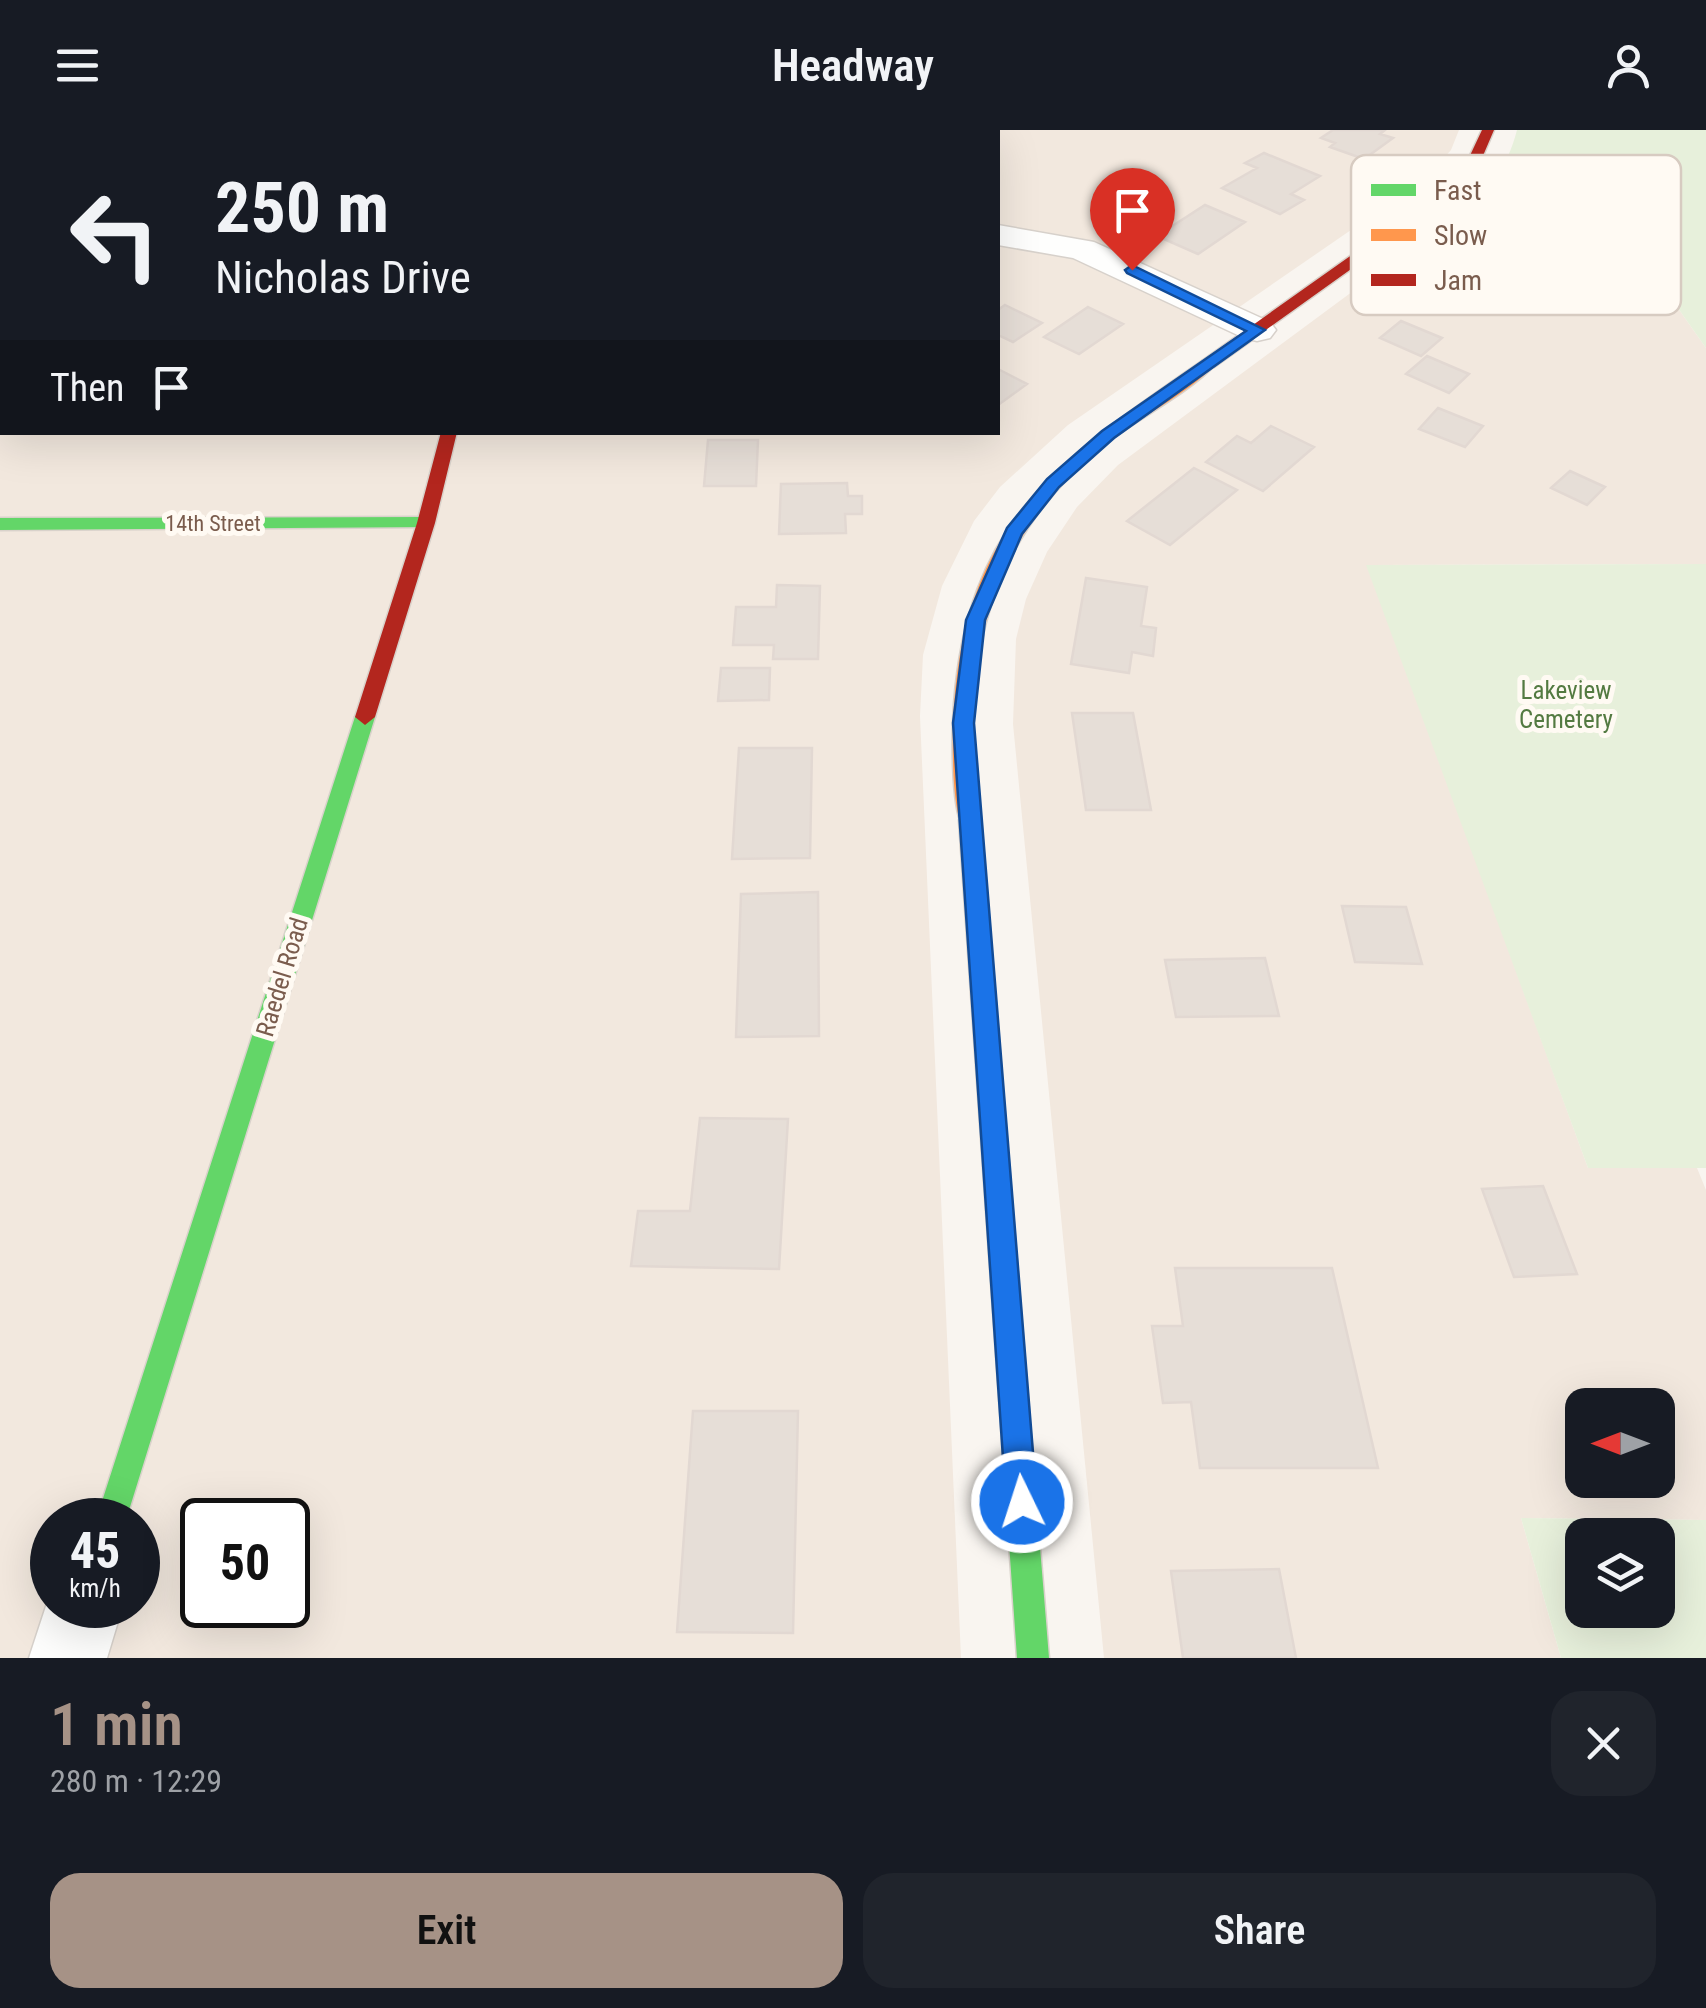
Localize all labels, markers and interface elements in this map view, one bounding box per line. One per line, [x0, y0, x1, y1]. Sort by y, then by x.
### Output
icon: menu [50, 38, 105, 93]
icon: person [1601, 38, 1656, 93]
text: Headway [772, 39, 934, 92]
legend [1351, 155, 1681, 315]
text: 250 m [215, 167, 389, 249]
pin [1090, 168, 1175, 271]
icon: left [50, 170, 180, 300]
text: Fast [1434, 174, 1481, 207]
icon: arrive [1105, 183, 1160, 238]
text: Slow [1434, 219, 1487, 252]
text: Nicholas Drive [215, 251, 471, 304]
text: Jam [1434, 264, 1482, 297]
icon: arrive [144, 360, 199, 415]
text: Then [50, 366, 124, 410]
street label: 14th Street [165, 511, 261, 536]
park label: Lakeview Cemetery [1519, 676, 1613, 734]
street label: Raedel Road [250, 914, 314, 1040]
north arrow [1565, 1388, 1675, 1498]
map controls [1565, 1388, 1675, 1628]
position arrow [970, 1450, 1074, 1554]
speed limit sign: 50 [180, 1498, 310, 1628]
button: layers [1565, 1518, 1675, 1628]
text: 45 [70, 1522, 120, 1580]
text: km/h [69, 1574, 121, 1603]
text: 1 min [50, 1689, 183, 1760]
button: close [1551, 1691, 1656, 1796]
text: 280 m · 12:29 [50, 1762, 222, 1800]
button: Exit [50, 1873, 843, 1988]
button: Share [863, 1873, 1656, 1988]

